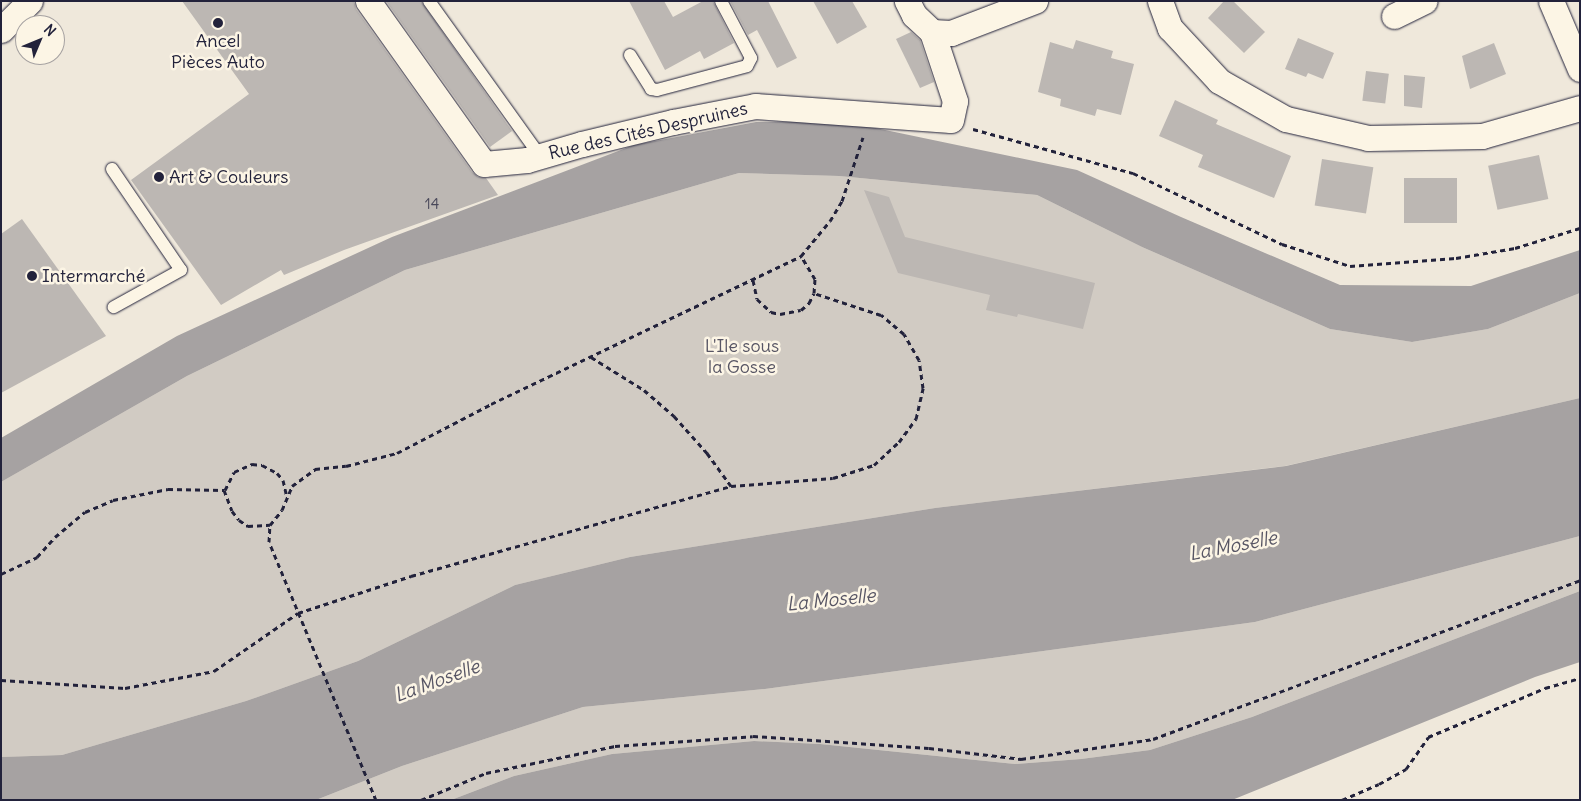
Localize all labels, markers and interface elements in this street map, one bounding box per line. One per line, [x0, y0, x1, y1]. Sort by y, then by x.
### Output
north arrow [15, 15, 65, 65]
marker: Ancel Pièces Auto [212, 17, 224, 29]
text: N [40, 20, 60, 40]
place label: Ancel Pièces Auto [171, 31, 265, 74]
street label: Rue des Cités Despruines [546, 98, 750, 164]
place label: Art & Couleurs [169, 166, 288, 188]
marker: Art & Couleurs [153, 171, 165, 183]
house number: 14 [425, 195, 439, 213]
place label: Intermarché [42, 265, 145, 287]
marker: Intermarché [26, 270, 38, 282]
park label: L'Ile sous la Gosse [705, 336, 779, 378]
water label: La Moselle [1187, 526, 1279, 566]
water label: La Moselle [785, 584, 877, 616]
water label: La Moselle [391, 655, 483, 707]

